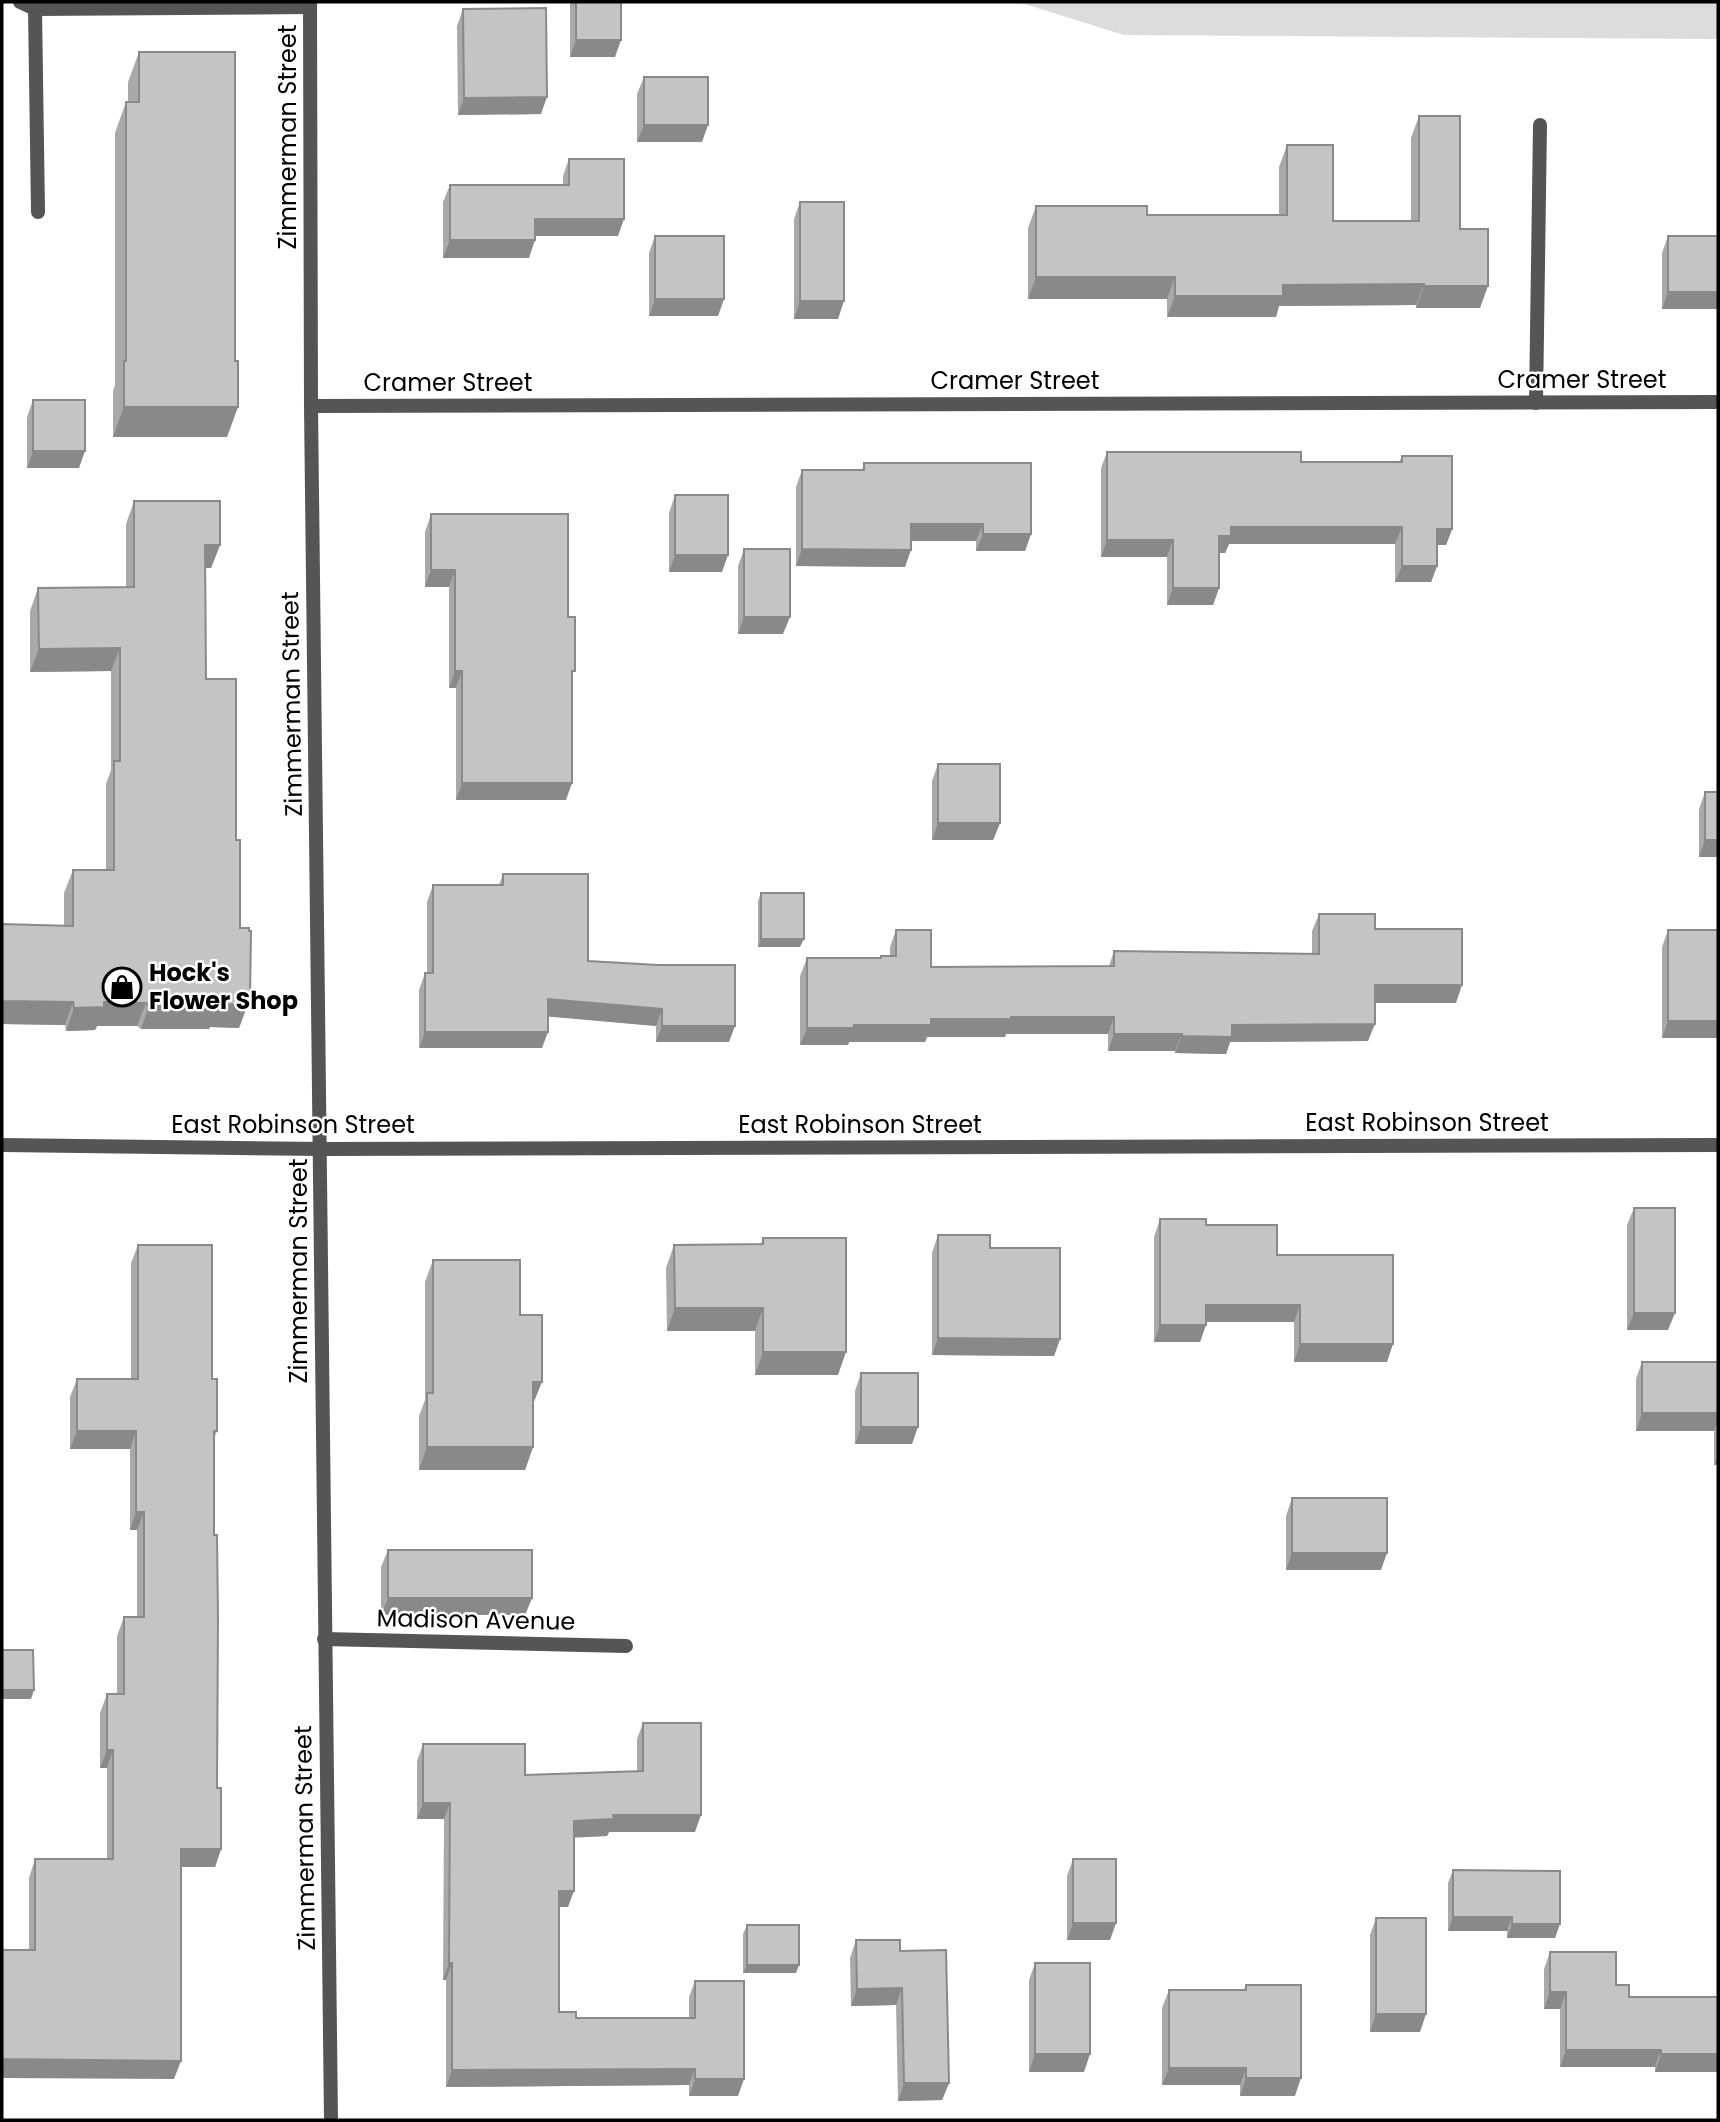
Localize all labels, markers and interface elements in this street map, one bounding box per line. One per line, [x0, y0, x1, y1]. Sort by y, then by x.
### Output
street label: Zimmerman Street [271, 24, 304, 250]
street label: Cramer Street [1498, 363, 1666, 396]
street label: Cramer Street [931, 364, 1099, 397]
street label: Cramer Street [364, 366, 532, 399]
street label: Zimmerman Street [273, 591, 310, 817]
place label: Hock's Flower Shop [149, 956, 298, 1017]
shop icon: Hock's Flower Shop [101, 966, 143, 1008]
street label: East Robinson Street [1305, 1106, 1549, 1139]
street label: East Robinson Street [171, 1108, 415, 1141]
street label: East Robinson Street [738, 1108, 982, 1141]
street label: Zimmerman Street [282, 1158, 315, 1384]
street label: Madison Avenue [376, 1601, 576, 1638]
street label: Zimmerman Street [286, 1725, 323, 1951]

